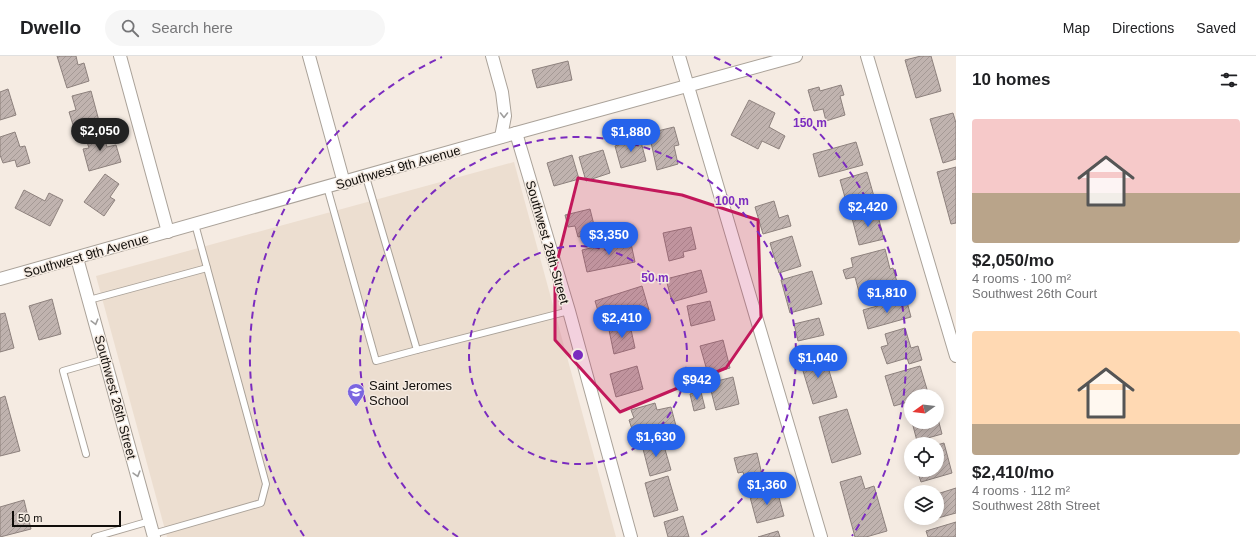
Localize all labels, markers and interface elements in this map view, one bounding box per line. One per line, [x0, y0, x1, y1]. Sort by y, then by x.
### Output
search box [105, 10, 385, 46]
text: Dwello [20, 17, 81, 38]
icon: search [119, 17, 141, 39]
text: Search here [151, 19, 233, 36]
text: Map [1063, 20, 1090, 36]
text: Directions [1112, 20, 1174, 36]
text: Saved [1196, 20, 1236, 36]
icon: filters [1218, 69, 1240, 91]
text: 10 homes [972, 70, 1050, 89]
one-way arrow [500, 112, 508, 118]
text: 150 m [793, 116, 827, 130]
pin: $2,050 [67, 118, 133, 152]
pin: $1,880 [598, 119, 664, 153]
text: $2,050 [80, 123, 120, 138]
text: $1,880 [611, 124, 651, 139]
street label: Southwest 9th Avenue [334, 142, 462, 192]
icon: home [1070, 145, 1142, 217]
street label: Southwest 28th Street [523, 179, 572, 306]
text: 100 m [715, 194, 749, 208]
pin: $2,420 [835, 194, 901, 228]
text: $2,420 [848, 199, 888, 214]
pin: $3,350 [576, 222, 642, 256]
text: $3,350 [589, 227, 629, 242]
street label: Southwest 9th Avenue [22, 230, 150, 280]
text: $2,050/mo [972, 251, 1054, 270]
text: 50 m [641, 271, 669, 285]
text: 4 rooms · 100 m² [972, 271, 1071, 286]
pin: $1,810 [854, 280, 920, 314]
text: $1,810 [867, 285, 907, 300]
text: Southwest 26th Court [972, 286, 1097, 301]
pin: $2,410 [589, 305, 655, 339]
text: $2,410 [602, 310, 642, 325]
one-way arrow [90, 318, 99, 325]
street label: Southwest 26th Street [92, 333, 139, 461]
pin: $1,040 [785, 345, 851, 379]
centre of rings [571, 348, 585, 362]
text: $1,040 [798, 350, 838, 365]
icon: home [1070, 357, 1142, 429]
pin: $942 [673, 367, 721, 401]
text: $942 [683, 372, 711, 387]
place label: Saint Jeromes School [369, 378, 453, 408]
school or university icon: Saint Jeromes School [346, 382, 366, 407]
north arrow [904, 389, 944, 429]
map controls [904, 389, 944, 525]
pin: $1,630 [623, 424, 689, 458]
text: $1,630 [636, 429, 676, 444]
button: locate [904, 437, 944, 477]
text: $2,410/mo [972, 463, 1054, 482]
one-way arrow [132, 471, 141, 478]
pin: $1,360 [734, 472, 800, 506]
text: $1,360 [747, 477, 787, 492]
text: 4 rooms · 112 m² [972, 483, 1070, 498]
button: layers [904, 485, 944, 525]
text: Southwest 28th Street [972, 498, 1100, 513]
scale bar [12, 509, 121, 528]
text: 50 m [18, 512, 42, 524]

